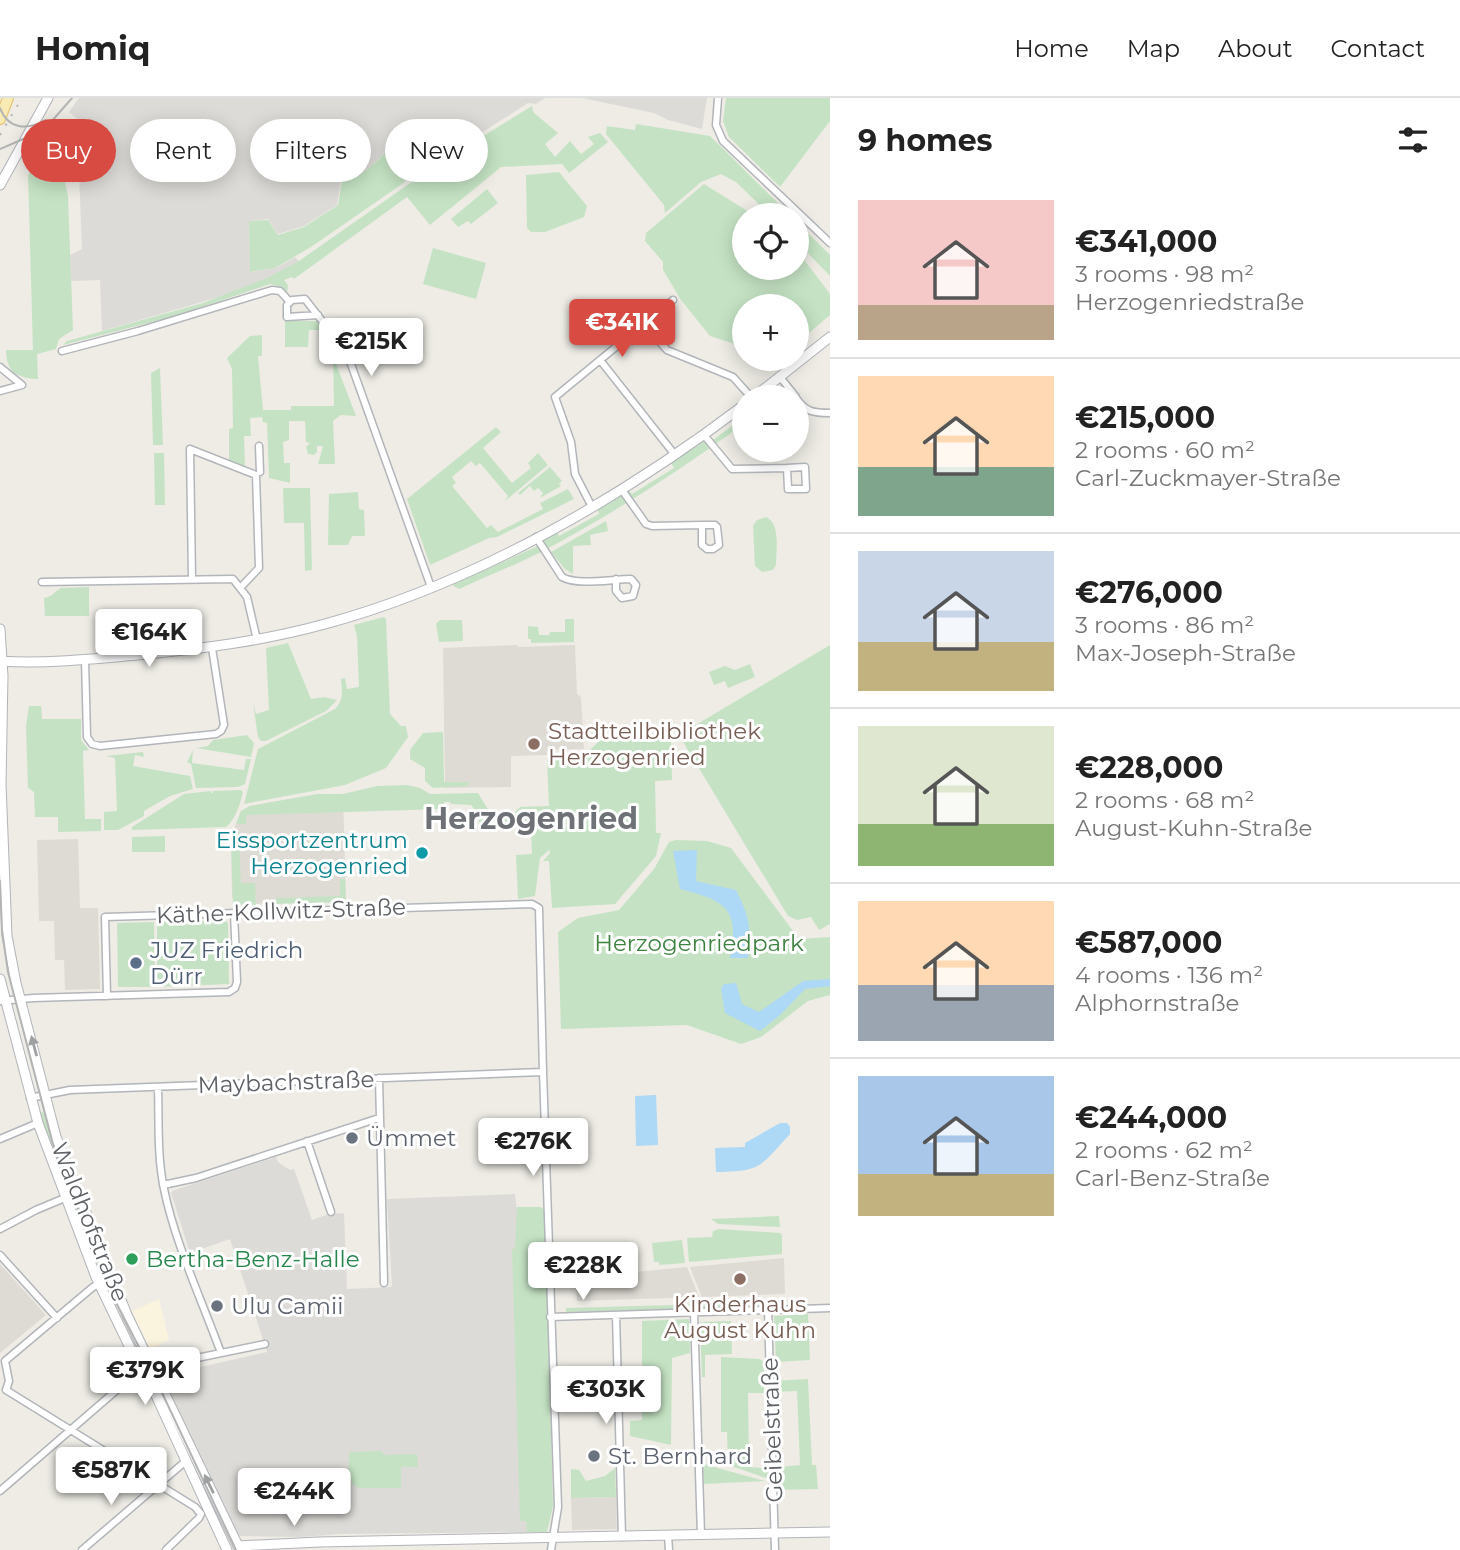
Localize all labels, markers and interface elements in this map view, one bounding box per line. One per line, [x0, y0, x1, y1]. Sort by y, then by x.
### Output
text: Homiq [35, 28, 151, 68]
text: Home [1014, 34, 1089, 63]
text: Map [1127, 34, 1180, 63]
text: About [1218, 34, 1292, 63]
text: Contact [1330, 34, 1425, 63]
chip: Buy [21, 119, 116, 182]
chip: Rent [130, 119, 236, 182]
chip: Filters [250, 119, 371, 182]
chip: New [385, 119, 488, 182]
icon: filters [1394, 121, 1432, 159]
text: 9 homes [858, 122, 993, 159]
map controls [732, 203, 809, 462]
button: locate [732, 203, 809, 280]
text: €341,000 [1075, 223, 1217, 260]
icon: home [914, 228, 998, 312]
text: 3 rooms · 98 m² [1075, 260, 1254, 288]
text: Herzogenriedstraße [1075, 288, 1304, 316]
button: + [732, 294, 809, 371]
pin: €341K [573, 300, 671, 359]
text: €341K [585, 308, 659, 336]
pin: €215K [322, 318, 420, 378]
text: €215K [335, 327, 407, 355]
button: − [732, 385, 809, 462]
text: €215,000 [1075, 399, 1215, 436]
icon: home [914, 404, 998, 488]
text: 2 rooms · 60 m² [1075, 436, 1255, 464]
text: Carl-Zuckmayer-Straße [1075, 464, 1341, 492]
text: €276,000 [1075, 574, 1223, 611]
icon: home [914, 579, 998, 663]
pin: €164K [100, 610, 198, 669]
text: 3 rooms · 86 m² [1075, 611, 1254, 639]
text: €164K [111, 618, 187, 646]
text: Max-Joseph-Straße [1075, 639, 1296, 667]
place label: Stadtteilbibliothek Herzogenried [548, 717, 761, 771]
marker: Stadtteilbibliothek Herzogenried [526, 736, 542, 752]
text: €228,000 [1075, 749, 1223, 786]
icon: home [914, 754, 998, 838]
text: 2 rooms · 68 m² [1075, 786, 1254, 814]
district label: Herzogenried [424, 800, 638, 837]
text: August-Kuhn-Straße [1075, 814, 1313, 842]
place label: Eissportzentrum Herzogenried [216, 826, 408, 880]
marker: Eissportzentrum Herzogenried [414, 845, 430, 861]
street label: Käthe-Kollwitz-Straße [156, 893, 406, 929]
text: €587,000 [1075, 924, 1222, 961]
park label: Herzogenriedpark [594, 929, 804, 957]
icon: home [914, 929, 998, 1013]
place label: JUZ Friedrich Dürr [149, 936, 303, 990]
marker: JUZ Friedrich Dürr [128, 955, 144, 971]
text: 4 rooms · 136 m² [1075, 961, 1263, 989]
text: Alphornstraße [1075, 989, 1240, 1017]
one-way arrow [28, 1035, 39, 1057]
street label: Maybachstraße [197, 1065, 375, 1099]
text: €244,000 [1075, 1099, 1227, 1136]
icon: home [914, 1104, 998, 1188]
pin: €276K [484, 1118, 582, 1178]
place label: Ümmet [366, 1124, 456, 1152]
text: €276K [494, 1127, 572, 1155]
marker: Ümmet [344, 1130, 360, 1146]
text: 2 rooms · 62 m² [1075, 1136, 1253, 1164]
street label: Waldhofstraße [45, 1138, 135, 1306]
text: Carl-Benz-Straße [1075, 1164, 1270, 1192]
pin: €228K [534, 1242, 632, 1302]
place label: Bertha-Benz-Halle [146, 1245, 360, 1273]
marker: Bertha-Benz-Halle [124, 1251, 140, 1267]
text: €228K [544, 1251, 622, 1279]
marker: Kinderhaus August Kuhn [732, 1271, 748, 1287]
place label: Kinderhaus August Kuhn [664, 1290, 816, 1344]
place label: Ulu Camii [231, 1292, 343, 1320]
marker: Ulu Camii [209, 1298, 225, 1314]
pin: €379K [96, 1348, 194, 1407]
text: €379K [106, 1356, 184, 1384]
street label: Geibelstraße [755, 1357, 789, 1503]
pin: €303K [557, 1366, 655, 1426]
text: €303K [567, 1375, 645, 1403]
place label: St. Bernhard [608, 1442, 752, 1470]
pin: €587K [62, 1448, 160, 1507]
marker: St. Bernhard [586, 1448, 602, 1464]
text: €587K [72, 1456, 150, 1484]
pin: €244K [245, 1468, 343, 1528]
one-way arrow [203, 1474, 215, 1494]
text: €244K [254, 1477, 334, 1505]

